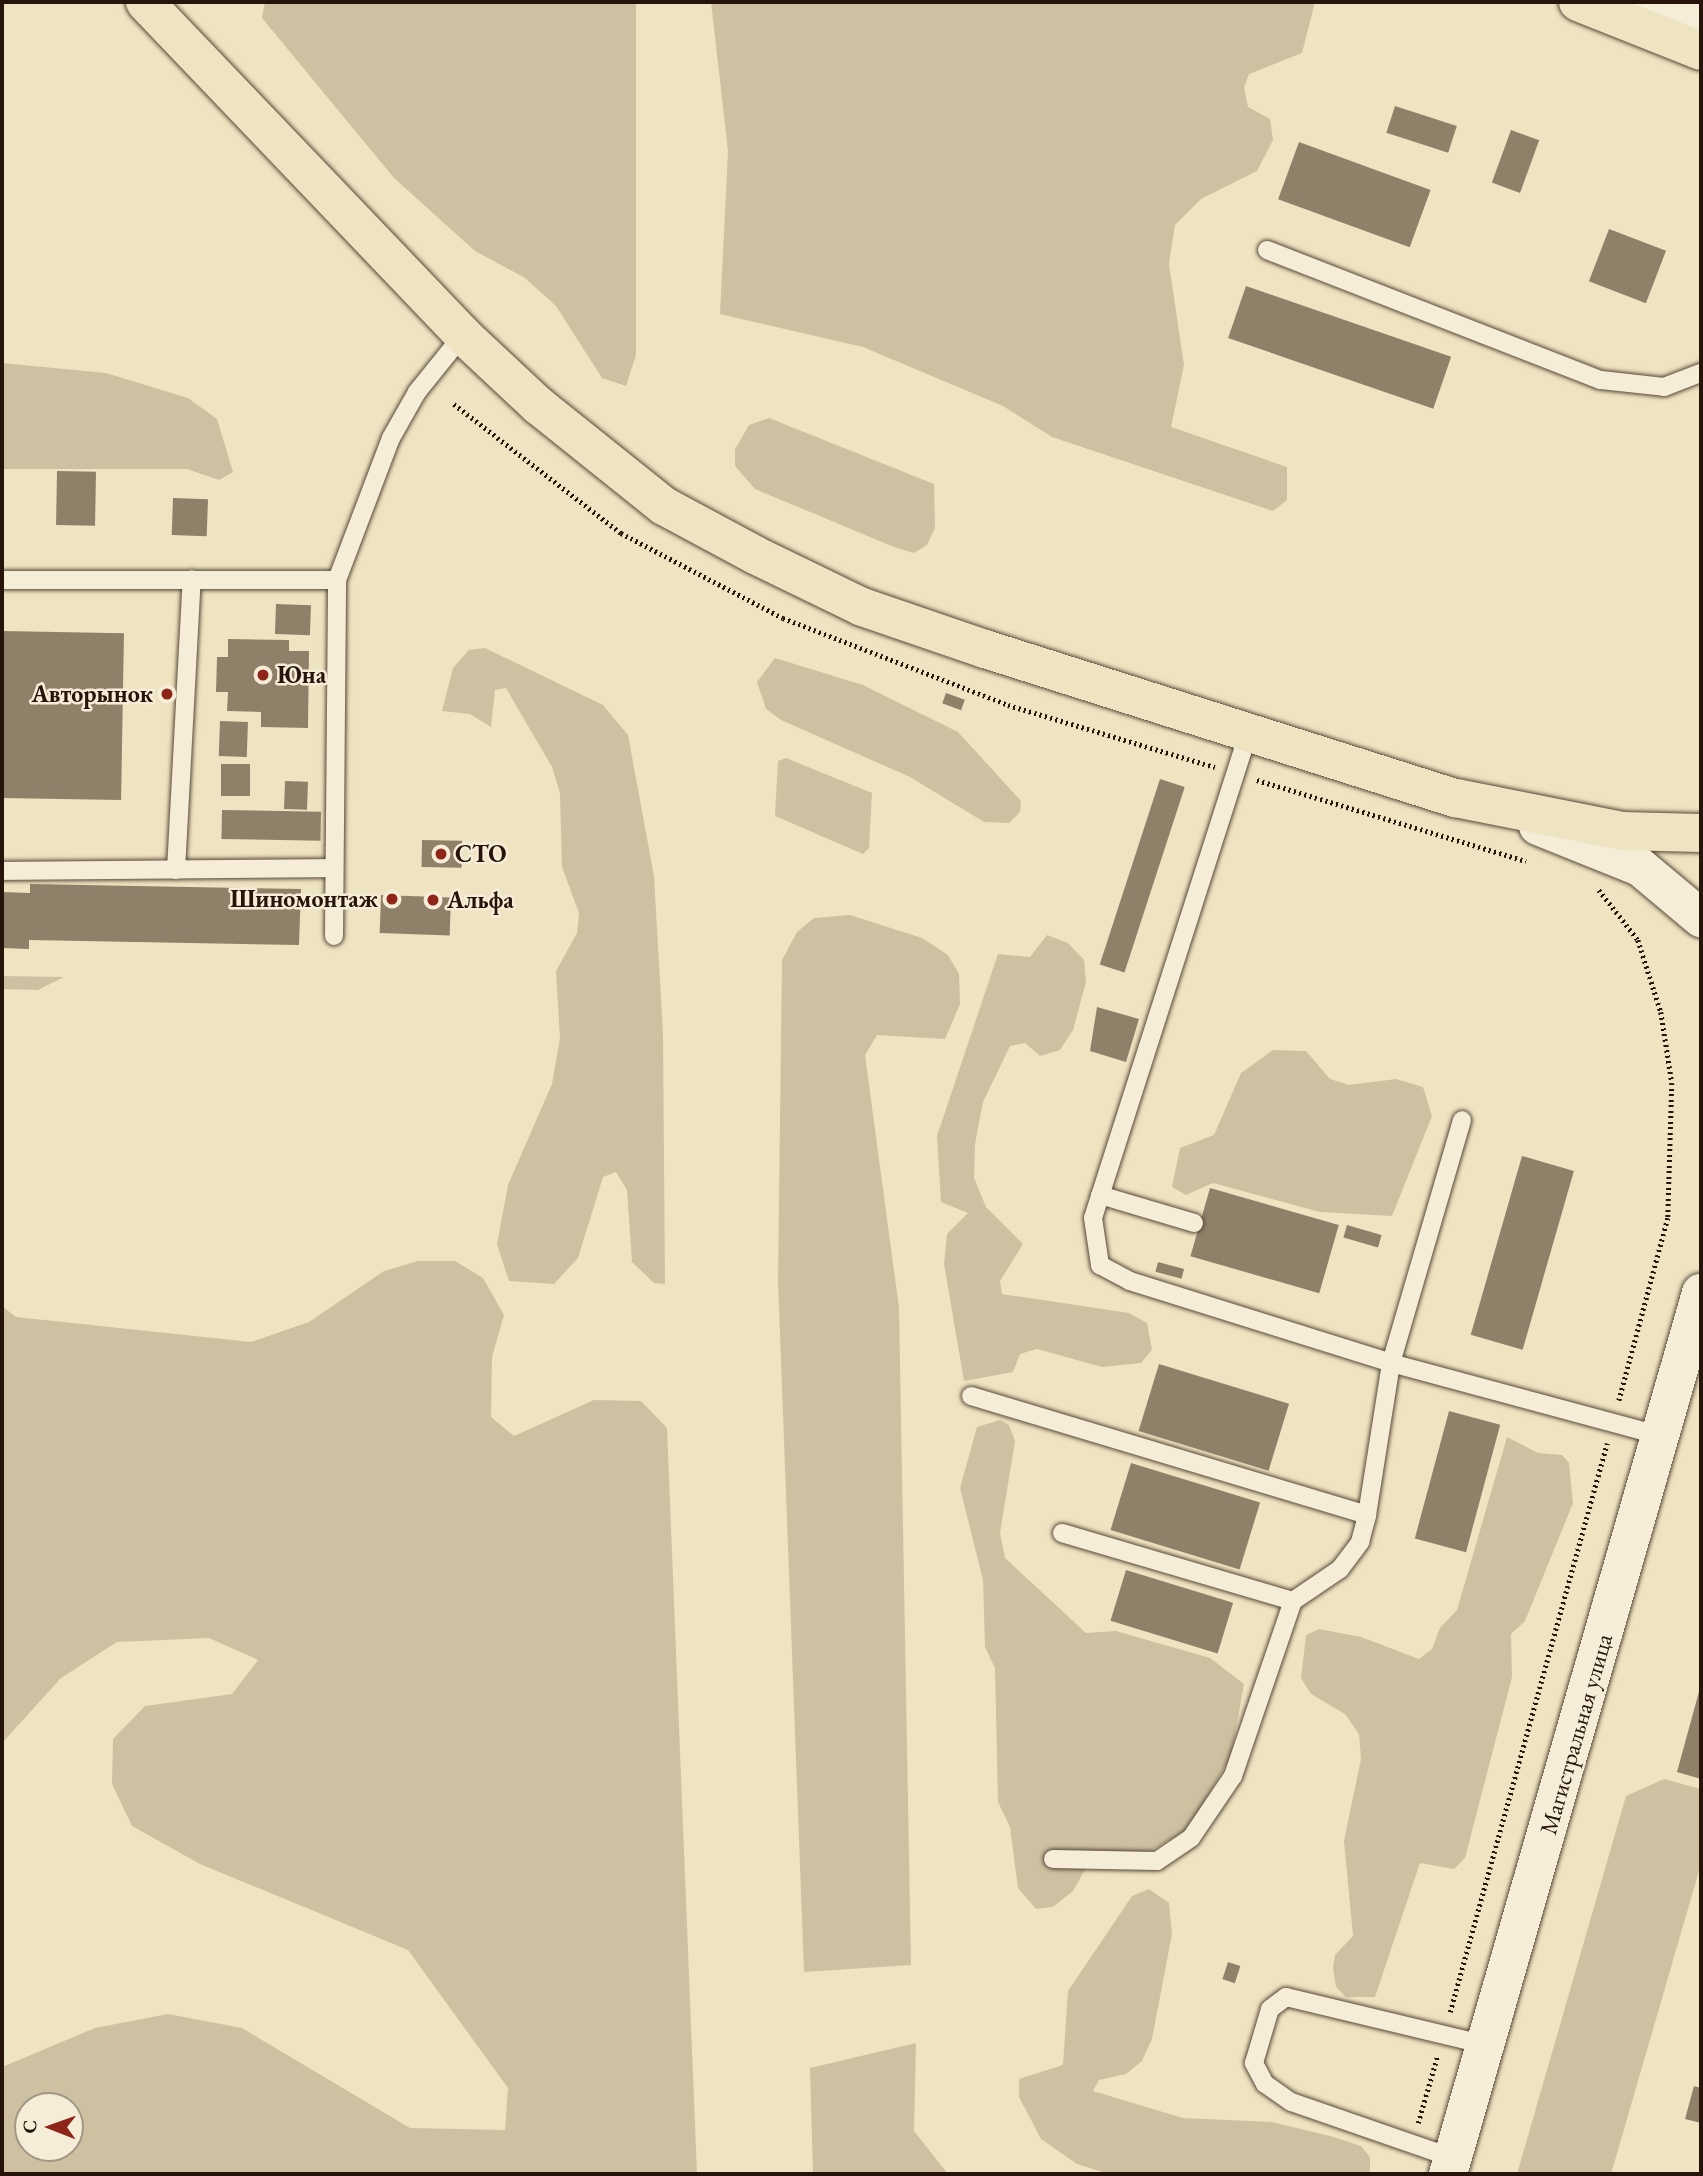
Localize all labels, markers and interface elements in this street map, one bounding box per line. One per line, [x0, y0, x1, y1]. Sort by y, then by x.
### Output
place label: Юна [277, 661, 326, 689]
marker: Юна [255, 667, 271, 683]
place label: Авторынок [32, 680, 153, 708]
marker: Авторынок [159, 686, 175, 702]
place label: СТО [455, 840, 506, 868]
marker: СТО [433, 846, 449, 862]
place label: Шиномонтаж [230, 885, 378, 913]
place label: Альфа [447, 886, 514, 914]
marker: Шиномонтаж [384, 891, 400, 907]
marker: Альфа [425, 892, 441, 908]
street label: Магистральная улица [1534, 1630, 1618, 1838]
north arrow [14, 2092, 84, 2162]
text: С [17, 2120, 42, 2134]

